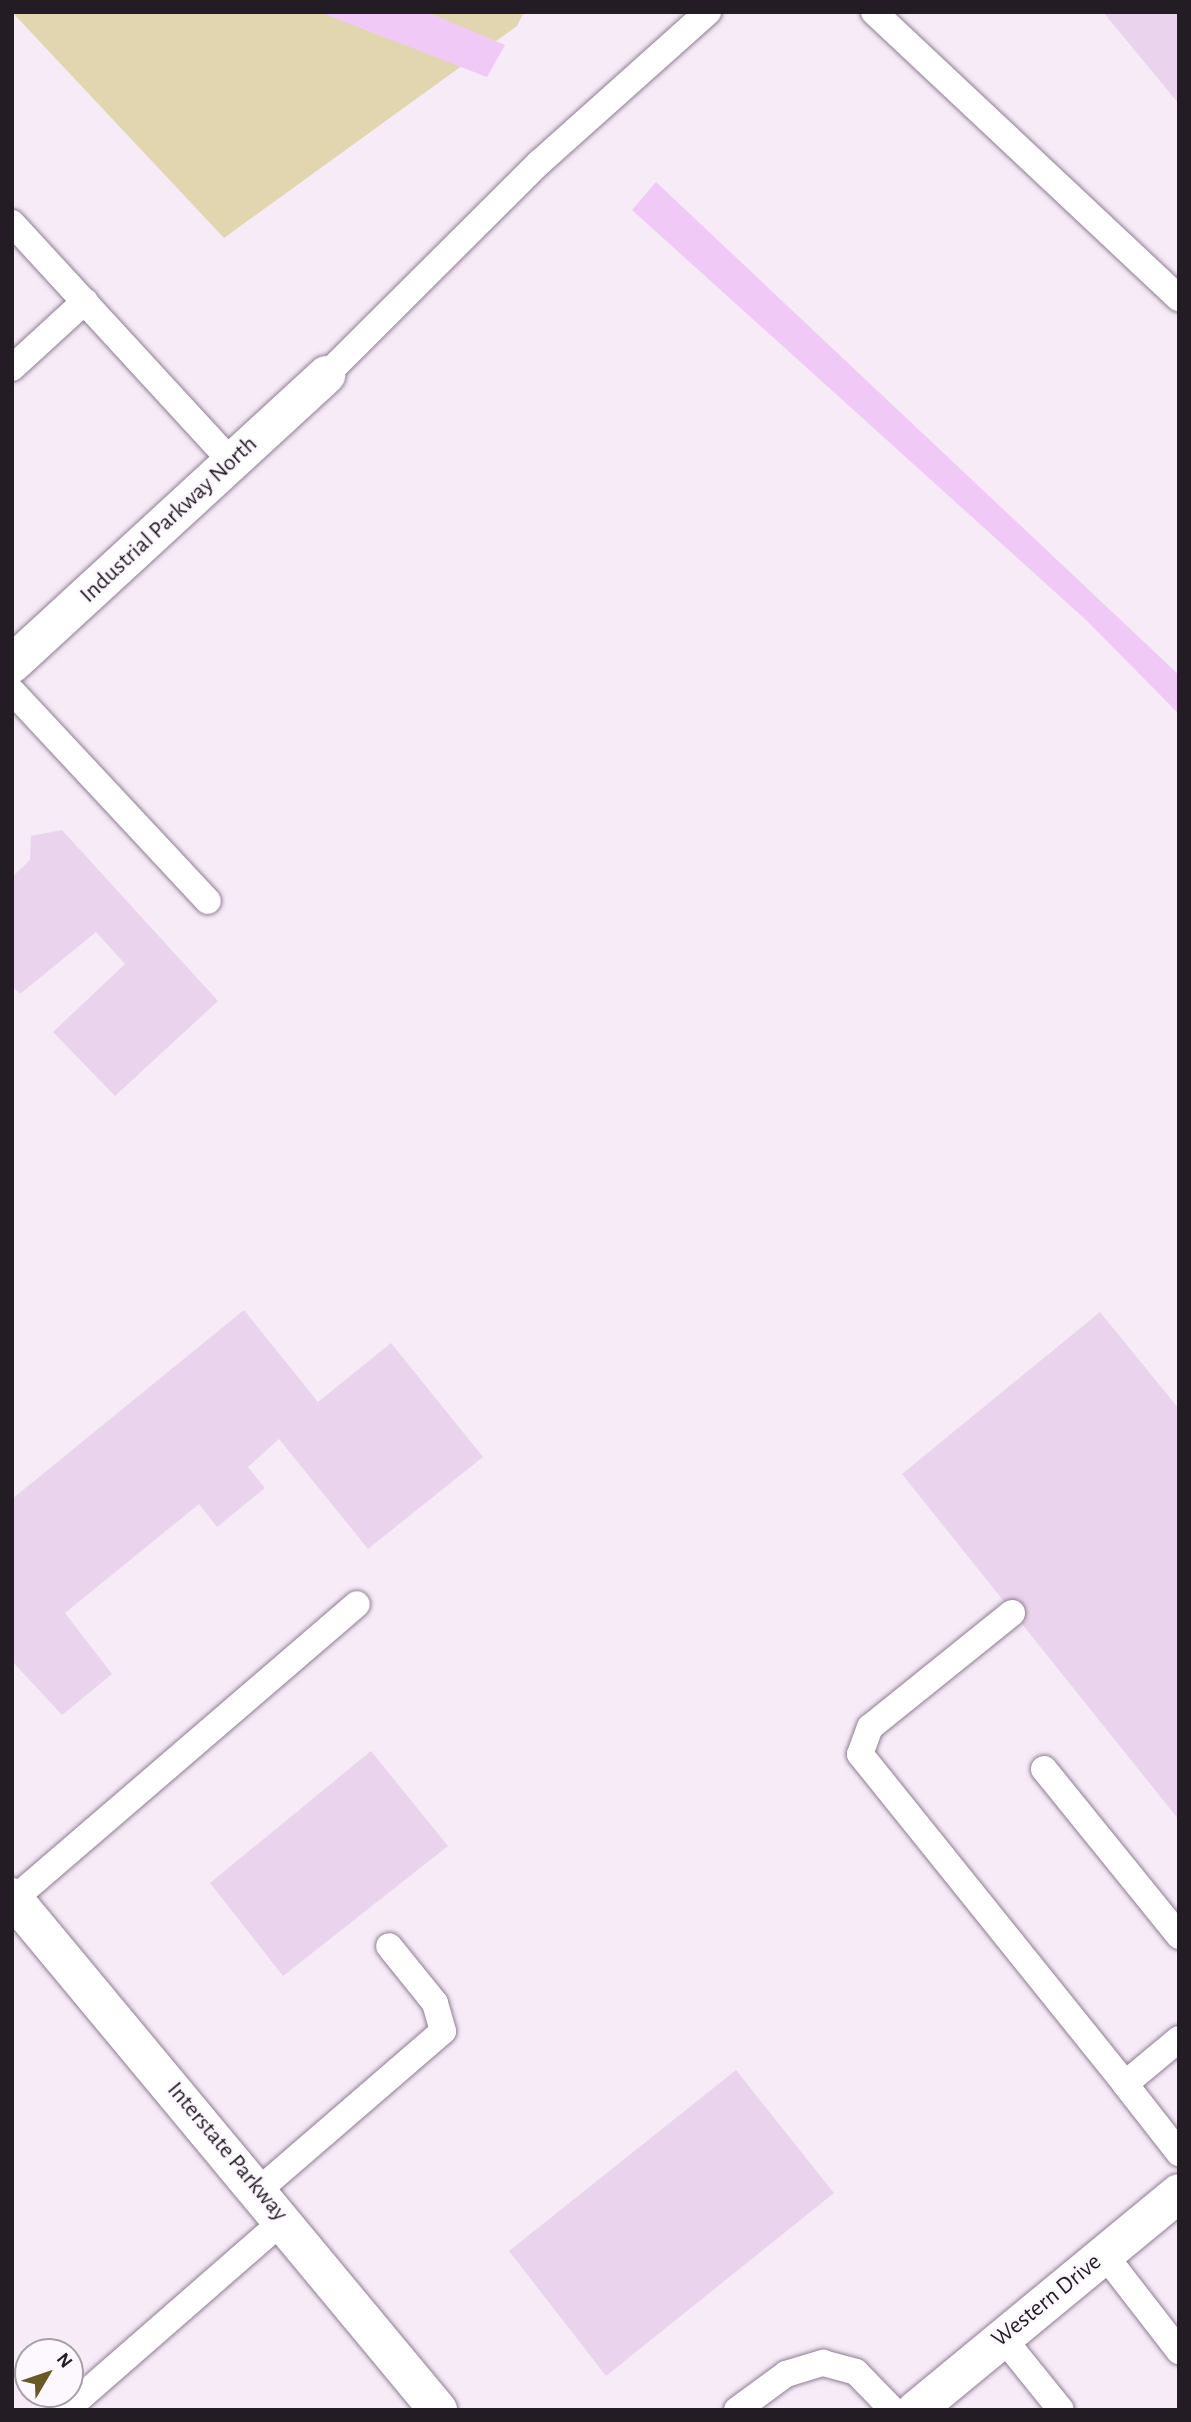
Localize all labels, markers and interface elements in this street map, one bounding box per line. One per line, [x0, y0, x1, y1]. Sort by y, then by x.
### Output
street label: Industrial Parkway North [74, 430, 264, 610]
street label: Interstate Parkway [160, 2077, 294, 2227]
street label: Western Drive [986, 2248, 1108, 2354]
north arrow [14, 2338, 84, 2408]
text: N [53, 2350, 76, 2372]

